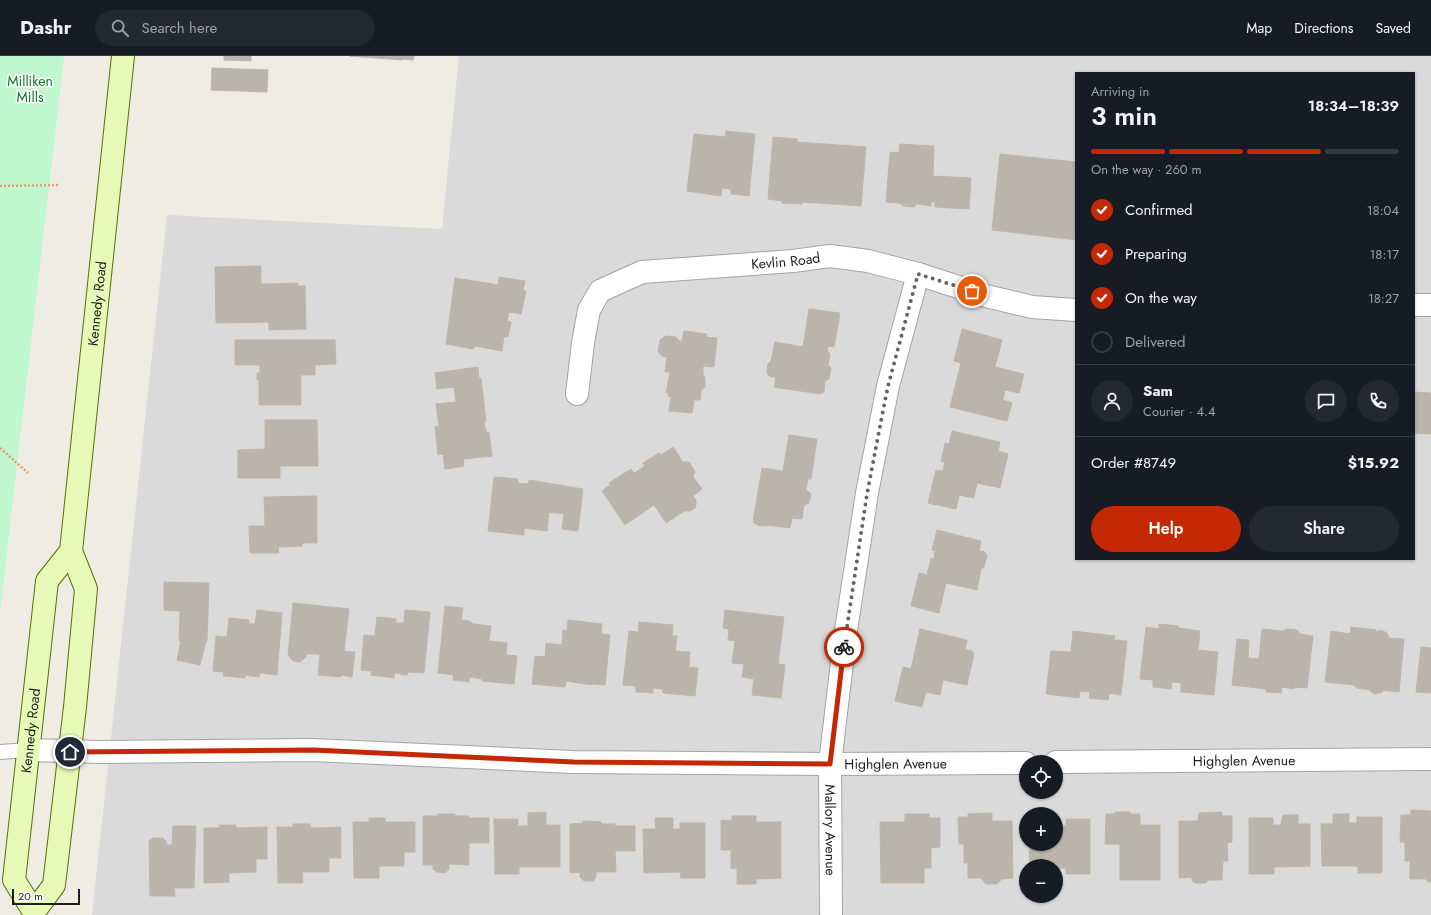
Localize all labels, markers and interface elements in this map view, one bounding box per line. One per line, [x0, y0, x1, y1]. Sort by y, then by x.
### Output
search box [95, 10, 375, 46]
text: Dashr [20, 14, 71, 41]
icon: search [109, 17, 131, 39]
text: Search here [141, 17, 217, 39]
text: Map [1246, 18, 1272, 38]
text: Directions [1294, 18, 1354, 38]
text: Saved [1376, 18, 1411, 38]
park label: Milliken Mills [7, 71, 53, 107]
text: Arriving in [1091, 82, 1149, 101]
text: 18:34–18:39 [1308, 95, 1399, 117]
text: 3 min [1091, 97, 1157, 135]
text: On the way · 260 m [1091, 160, 1202, 179]
icon: check [1091, 199, 1113, 221]
text: Confirmed [1125, 199, 1193, 221]
text: 18:04 [1367, 201, 1399, 220]
icon: check [1091, 243, 1113, 265]
text: Preparing [1125, 243, 1187, 265]
text: 18:17 [1369, 245, 1399, 264]
street label: Kevlin Road [750, 247, 821, 274]
street label: Kennedy Road [83, 260, 111, 347]
pin [955, 274, 989, 308]
icon: bag [961, 280, 983, 302]
icon: check [1091, 287, 1113, 309]
text: On the way [1125, 287, 1197, 309]
text: 18:27 [1368, 289, 1399, 308]
text: Delivered [1125, 331, 1186, 353]
button: person [1091, 380, 1133, 422]
text: Sam [1143, 380, 1173, 402]
button: chat [1305, 380, 1347, 422]
button: phone [1357, 380, 1399, 422]
text: Courier · 4.4 [1143, 402, 1216, 421]
text: Order #8749 [1091, 452, 1176, 474]
text: $15.92 [1348, 452, 1399, 474]
button: Help [1091, 506, 1241, 552]
button: Share [1249, 506, 1399, 552]
courier [824, 627, 864, 667]
icon: bike [833, 636, 855, 658]
street label: Kennedy Road [16, 687, 45, 774]
pin [53, 735, 87, 769]
icon: home [59, 741, 81, 763]
street label: Highglen Avenue [1193, 750, 1295, 771]
street label: Highglen Avenue [844, 753, 947, 774]
map controls [1019, 755, 1063, 903]
button: locate [1019, 755, 1063, 799]
street label: Mallory Avenue [820, 784, 841, 876]
button: + [1019, 807, 1063, 851]
button: − [1019, 859, 1063, 903]
scale bar [12, 887, 80, 906]
text: 20 m [18, 888, 43, 904]

